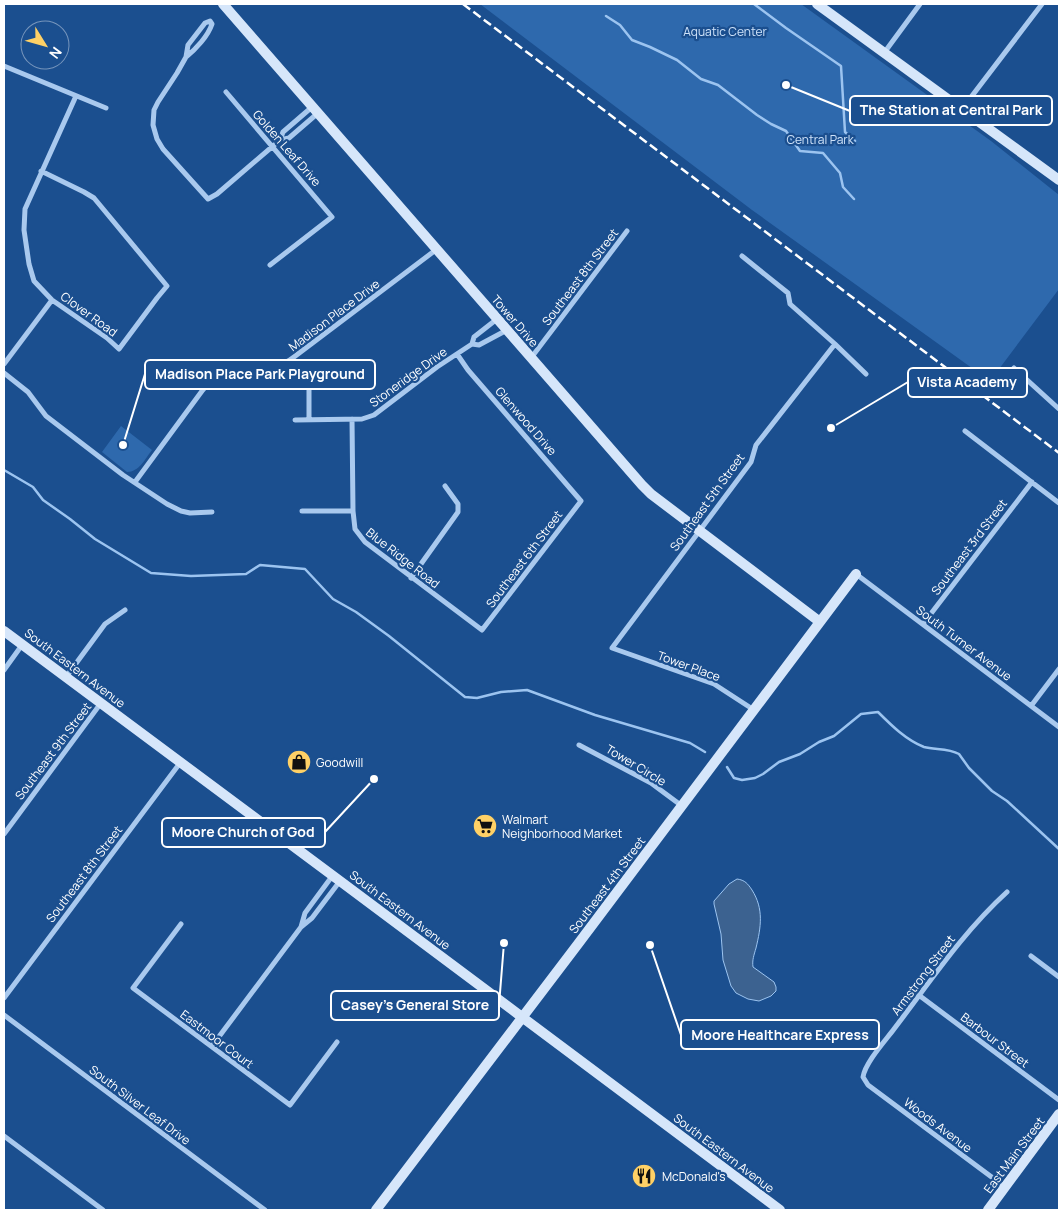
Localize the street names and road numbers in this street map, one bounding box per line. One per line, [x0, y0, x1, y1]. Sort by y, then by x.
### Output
street label: Golden Leaf Drive [249, 106, 325, 190]
street label: Southeast 8th Street [538, 225, 622, 329]
street label: Madison Place Drive [285, 275, 383, 355]
street label: Clover Road [57, 288, 121, 340]
street label: Tower Drive [488, 291, 542, 351]
street label: Stoneridge Drive [366, 343, 450, 411]
street label: Glenwood Drive [491, 383, 561, 459]
street label: Southeast 5th Street [666, 449, 748, 554]
street label: Southeast 3rd Street [927, 495, 1011, 599]
street label: Southeast 6th Street [482, 507, 566, 611]
street label: Blue Ridge Road [363, 524, 443, 592]
street label: South Turner Avenue [913, 601, 1015, 685]
street label: South Eastern Avenue [21, 624, 129, 712]
street label: Tower Place [655, 647, 723, 685]
street label: Southeast 9th Street [11, 699, 95, 803]
street label: Tower Circle [603, 740, 669, 790]
street label: Southeast 8th Street [42, 822, 126, 926]
street label: Southeast 4th Street [565, 833, 649, 937]
street label: South Eastern Avenue [346, 866, 454, 954]
street label: Armstrong Street [887, 931, 959, 1019]
street label: Eastmoor Court [177, 1006, 257, 1072]
street label: Barbour Street [957, 1009, 1033, 1071]
street label: South Silver Leaf Drive [86, 1061, 194, 1149]
street label: Woods Avenue [900, 1094, 976, 1156]
street label: South Eastern Avenue [670, 1109, 778, 1197]
street label: East Main Street [980, 1113, 1048, 1197]

